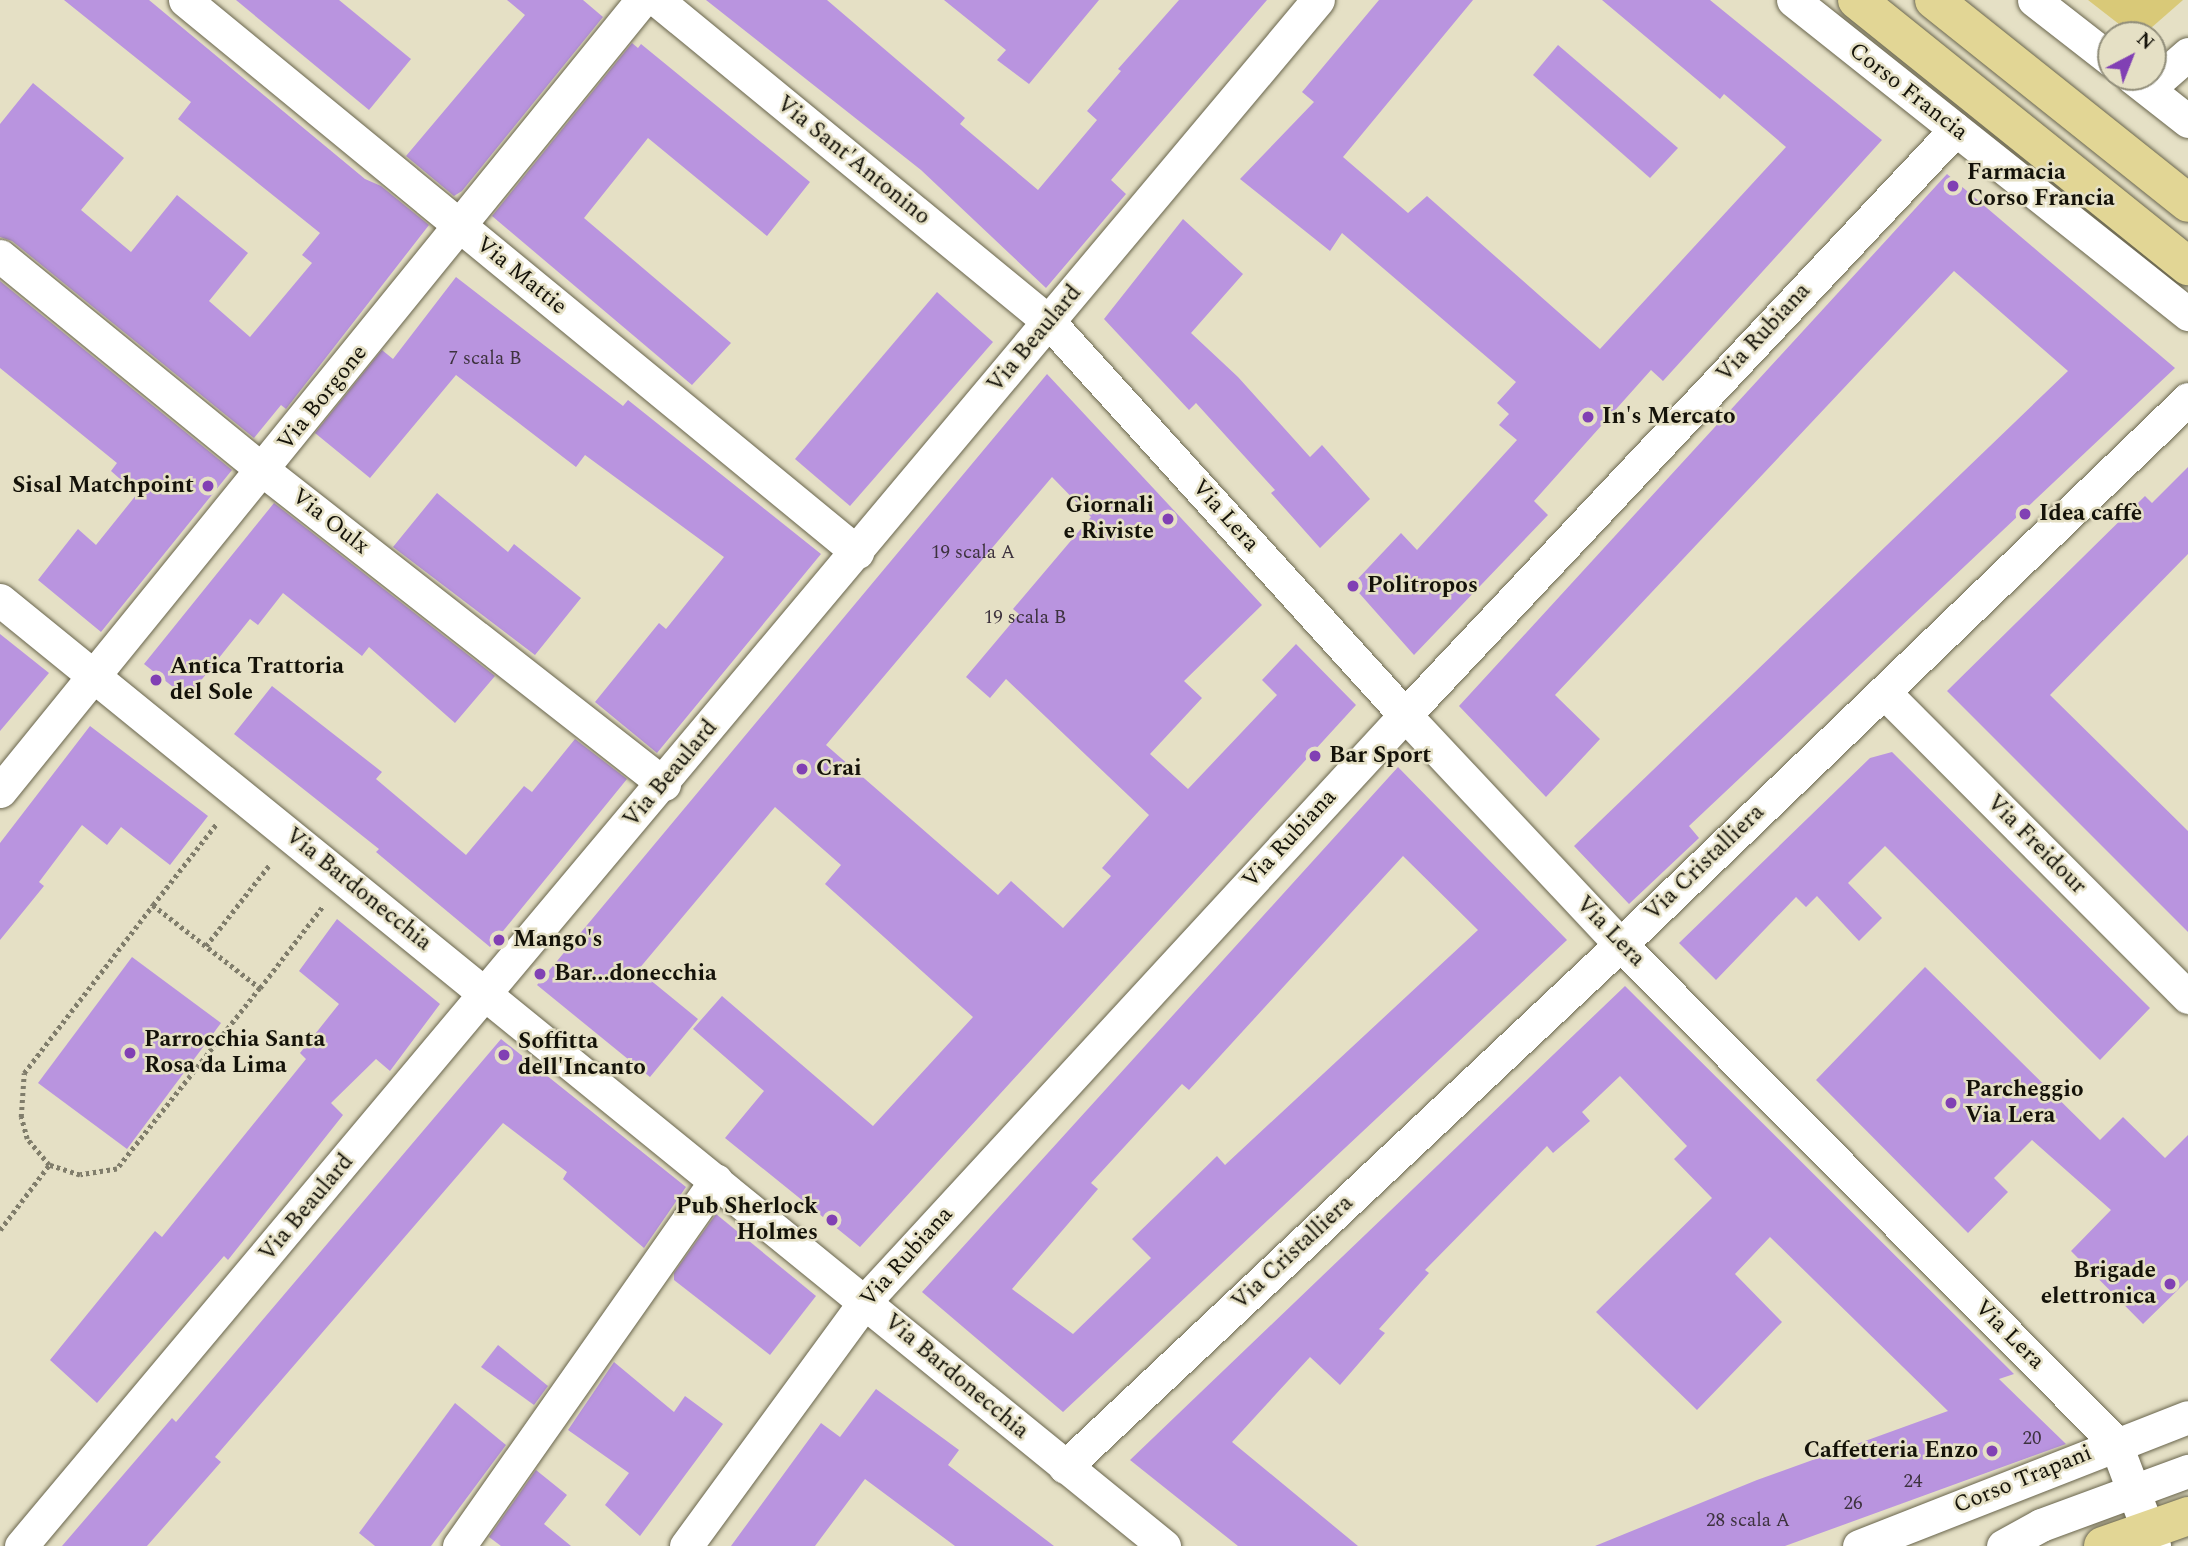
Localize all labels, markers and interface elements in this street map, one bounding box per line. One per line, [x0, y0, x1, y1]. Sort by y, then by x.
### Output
north arrow [2097, 21, 2167, 91]
text: N [2130, 26, 2161, 57]
street label: Corso Francia [1843, 37, 1973, 147]
street label: Via Sant'Antonino [771, 91, 935, 231]
place label: Farmacia Corso Francia [1967, 159, 2115, 213]
marker: Farmacia Corso Francia [1945, 178, 1961, 194]
street label: Via Mattie [470, 231, 572, 321]
street label: Via Rubiana [1711, 278, 1817, 388]
street label: Via Beaulard [982, 280, 1088, 398]
street label: Via Borgone [272, 340, 374, 456]
house number: 7 scala B [449, 348, 521, 370]
place label: In's Mercato [1602, 403, 1736, 431]
marker: In's Mercato [1580, 409, 1596, 425]
place label: Sisal Matchpoint [12, 472, 194, 500]
street label: Via Lera [1185, 474, 1265, 558]
marker: Sisal Matchpoint [200, 478, 216, 494]
street label: Via Oulx [286, 483, 374, 561]
place label: Giornali e Riviste [1063, 492, 1154, 546]
place label: Idea caffè [2039, 500, 2142, 528]
marker: Idea caffè [2017, 506, 2033, 522]
marker: Giornali e Riviste [1160, 511, 1176, 527]
house number: 19 scala A [931, 542, 1015, 564]
place label: Politropos [1367, 572, 1478, 600]
marker: Politropos [1345, 578, 1361, 594]
house number: 19 scala B [984, 607, 1066, 629]
place label: Antica Trattoria del Sole [170, 653, 344, 707]
marker: Antica Trattoria del Sole [148, 672, 164, 688]
street label: Via Beaulard [618, 715, 724, 833]
place label: Bar Sport [1329, 742, 1431, 770]
marker: Bar Sport [1307, 748, 1323, 764]
place label: Crai [816, 755, 862, 783]
marker: Crai [794, 761, 810, 777]
street label: Via Rubiana [1237, 784, 1343, 894]
street label: Via Freidour [1980, 789, 2092, 901]
street label: Via Cristalliera [1639, 799, 1771, 927]
street label: Via Bardonecchia [279, 823, 437, 957]
street label: Via Lera [1570, 891, 1650, 973]
place label: Mango's [513, 926, 603, 954]
marker: Mango's [491, 932, 507, 948]
place label: Bar...donecchia [554, 960, 717, 988]
marker: Bar...donecchia [532, 966, 548, 982]
place label: Parrocchia Santa Rosa da Lima [144, 1026, 325, 1080]
place label: Soffitta dell'Incanto [518, 1028, 646, 1082]
marker: Parrocchia Santa Rosa da Lima [122, 1045, 138, 1061]
marker: Soffitta dell'Incanto [496, 1047, 512, 1063]
place label: Parcheggio Via Lera [1965, 1076, 2084, 1130]
marker: Parcheggio Via Lera [1943, 1095, 1959, 1111]
street label: Via Beaulard [254, 1149, 360, 1267]
street label: Via Cristalliera [1227, 1190, 1359, 1316]
place label: Pub Sherlock Holmes [676, 1193, 818, 1247]
street label: Via Rubiana [855, 1201, 959, 1313]
marker: Pub Sherlock Holmes [824, 1212, 840, 1228]
place label: Brigade elettronica [2041, 1257, 2156, 1311]
marker: Brigade elettronica [2162, 1276, 2178, 1292]
street label: Via Lera [1968, 1294, 2050, 1376]
street label: Via Bardonecchia [878, 1308, 1034, 1446]
house number: 20 [2023, 1428, 2041, 1450]
place label: Caffetteria Enzo [1804, 1437, 1978, 1465]
street label: Corso Trapani [1950, 1440, 2096, 1520]
marker: Caffetteria Enzo [1984, 1443, 2000, 1459]
house number: 24 [1904, 1471, 1922, 1493]
house number: 26 [1844, 1493, 1862, 1515]
house number: 28 scala A [1706, 1510, 1790, 1532]

